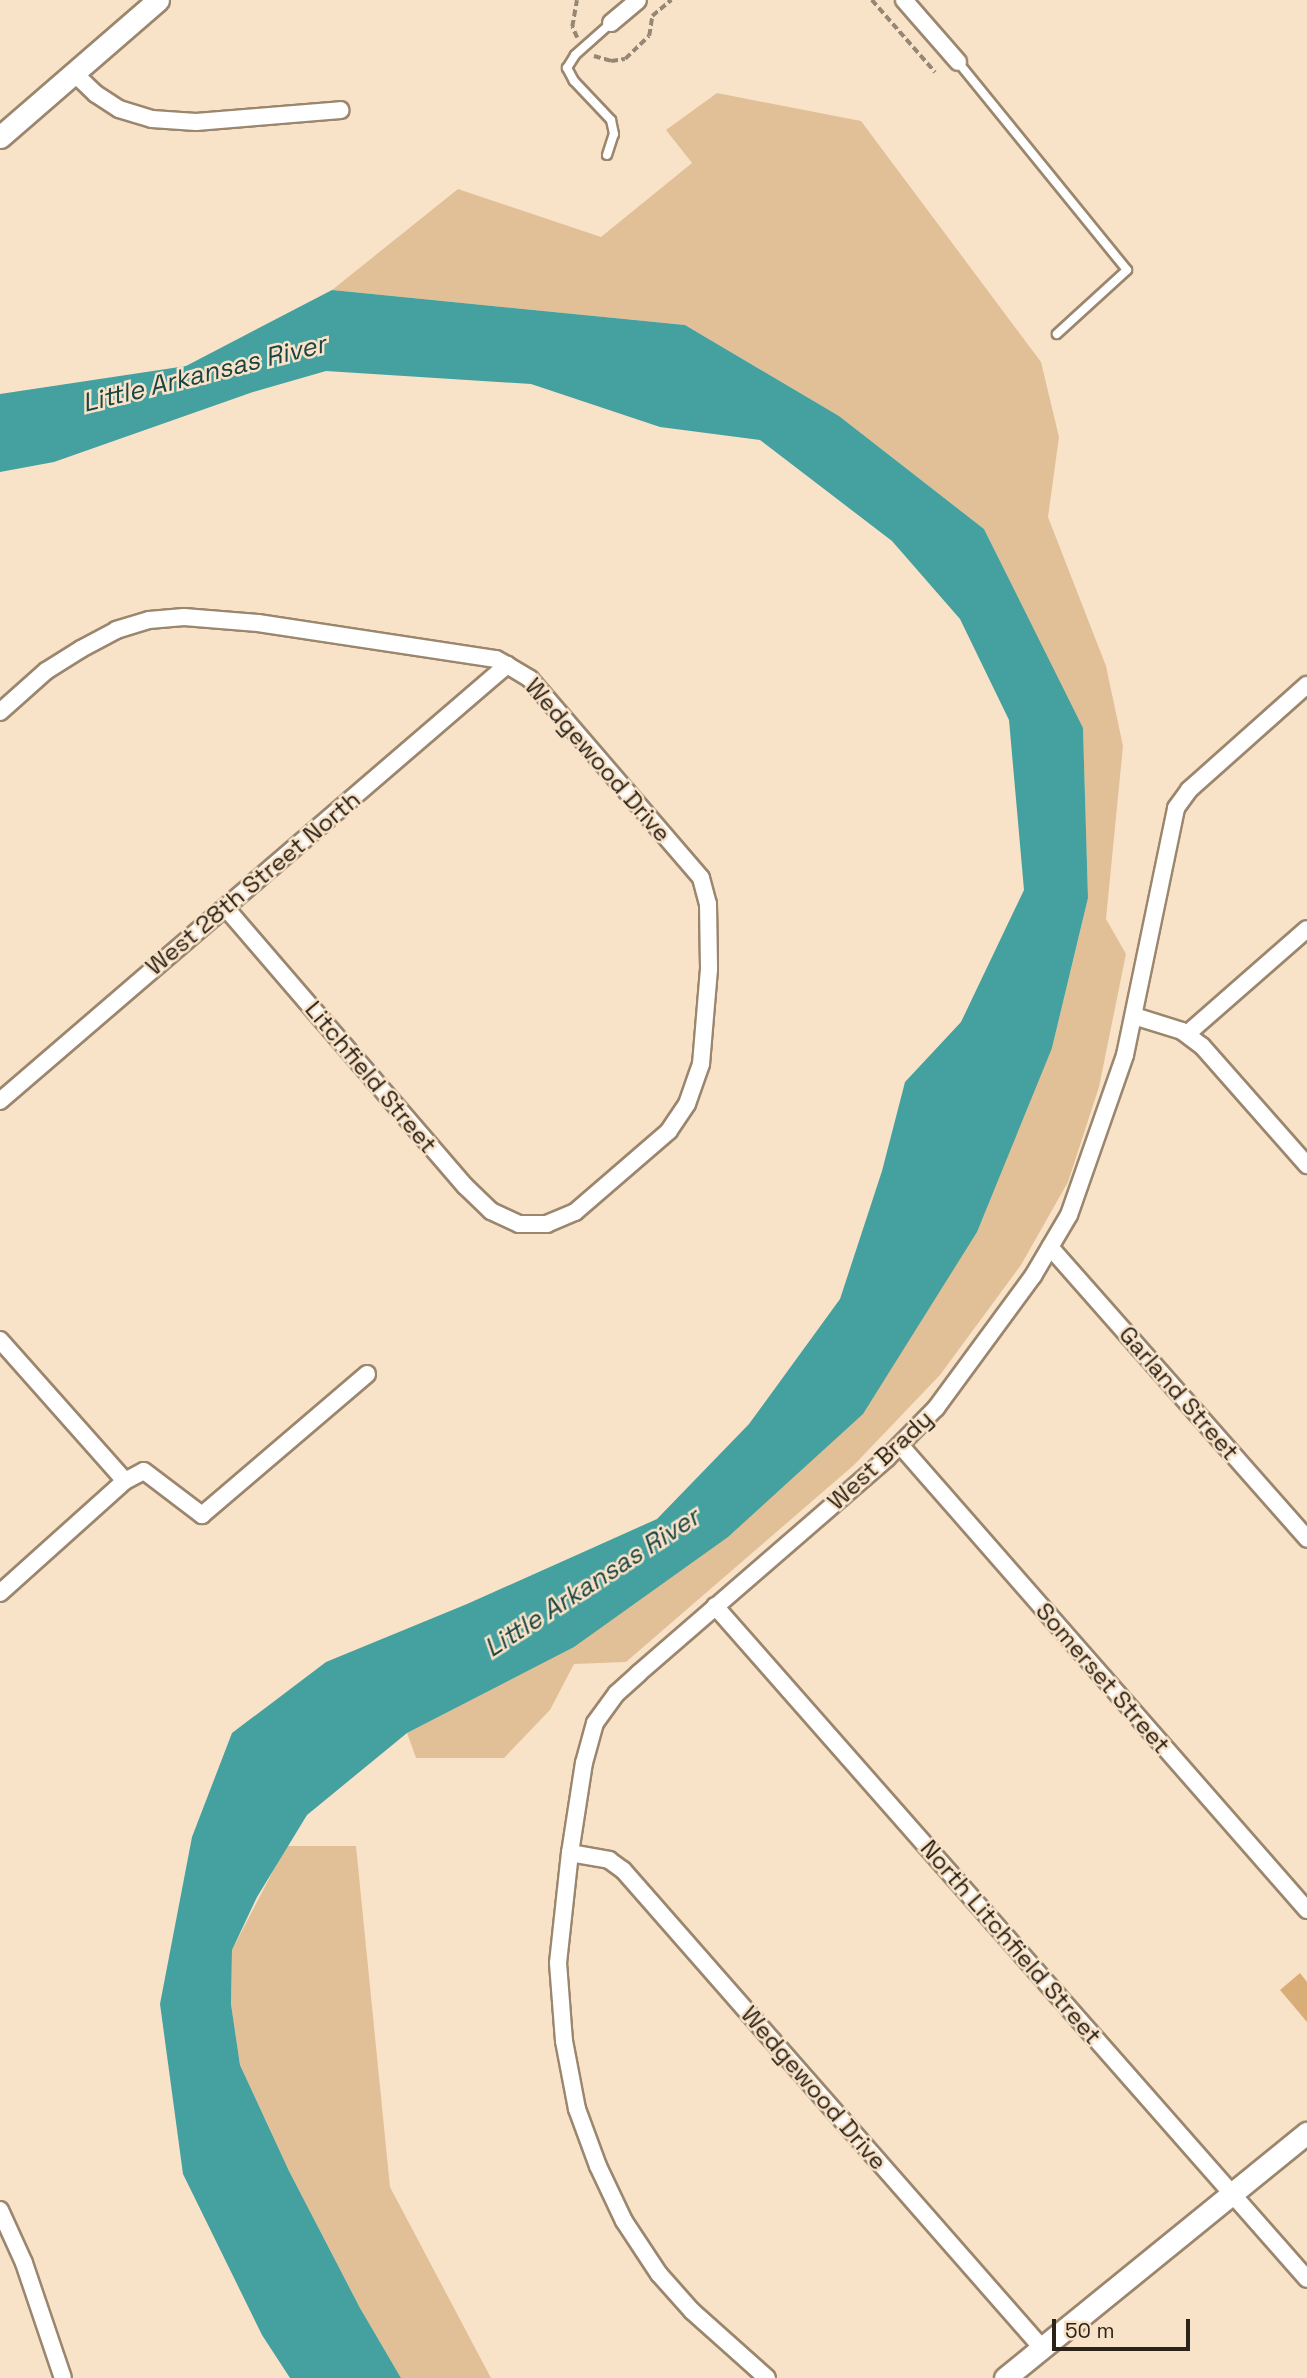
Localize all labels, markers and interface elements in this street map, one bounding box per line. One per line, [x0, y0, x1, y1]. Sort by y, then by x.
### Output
water label: Little Arkansas River [79, 329, 329, 419]
street label: Wedgewood Drive [519, 672, 677, 848]
street label: West 28th Street North [140, 785, 366, 981]
street label: Litchfield Street [299, 995, 443, 1159]
street label: Garland Street [1113, 1320, 1245, 1466]
street label: West Brady [822, 1404, 938, 1516]
water label: Little Arkansas River [479, 1502, 705, 1664]
street label: Somerset Street [1030, 1597, 1176, 1759]
street label: North Litchfield Street [915, 1834, 1107, 2050]
street label: Wedgewood Drive [735, 2000, 893, 2176]
scale bar [1055, 2304, 1193, 2348]
text: 50 m [1065, 2317, 1115, 2344]

